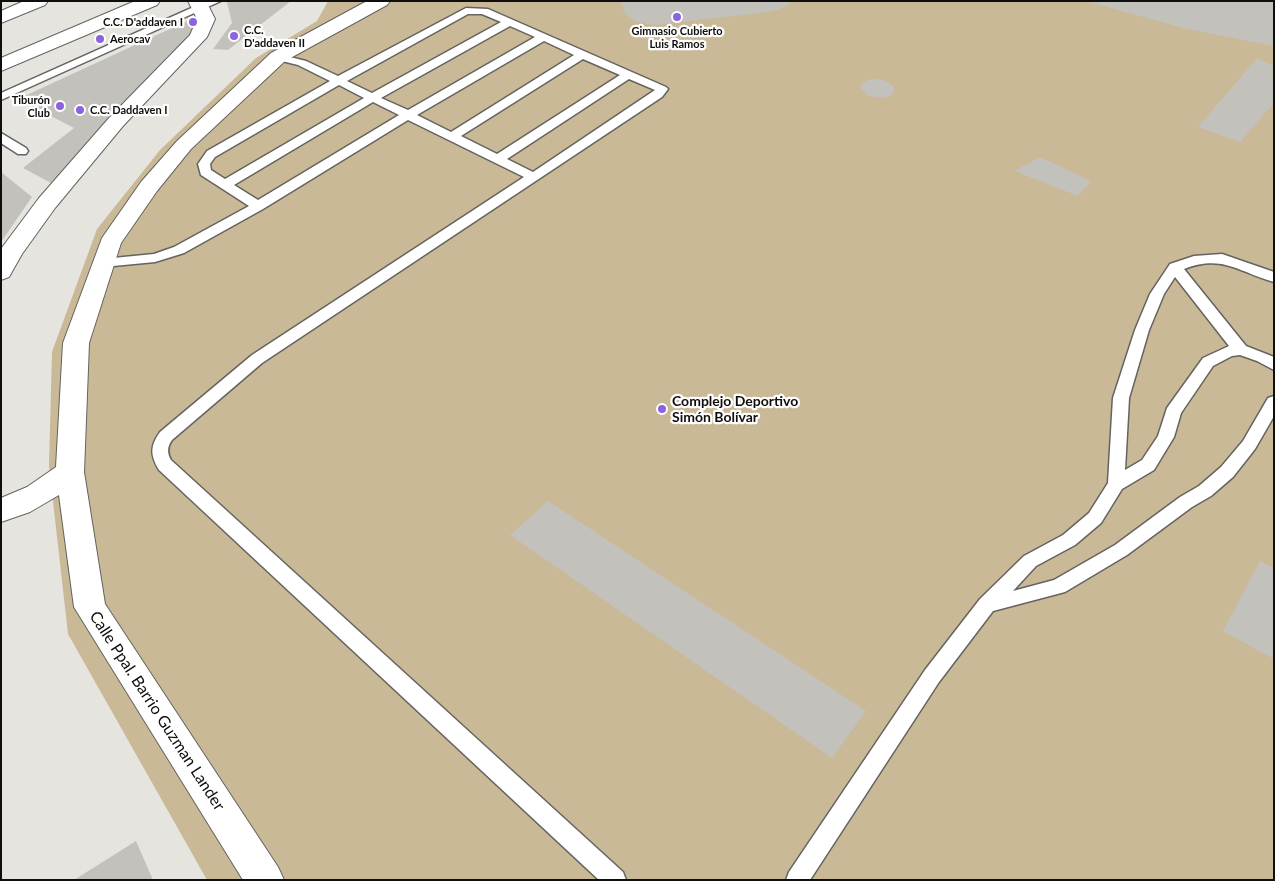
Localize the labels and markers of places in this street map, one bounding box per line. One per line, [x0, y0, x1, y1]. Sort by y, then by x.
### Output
marker: Gimnasio Cubierto Luis Ramos [671, 11, 683, 23]
place label: C.C. D'addaven I [103, 15, 183, 29]
marker: C.C. D'addaven I [187, 16, 199, 28]
place label: C.C. D'addaven II [244, 23, 305, 49]
place label: Gimnasio Cubierto Luis Ramos [631, 24, 723, 50]
marker: C.C. D'addaven II [228, 30, 240, 42]
place label: Aerocav [110, 32, 150, 46]
marker: Aerocav [94, 33, 106, 45]
place label: Tiburón Club [12, 93, 50, 119]
marker: Tiburón Club [54, 100, 66, 112]
place label: C.C. Daddaven I [90, 103, 168, 117]
marker: C.C. Daddaven I [74, 104, 86, 116]
place label: Complejo Deportivo Simón Bolívar [672, 393, 798, 426]
marker: Complejo Deportivo Simón Bolívar [656, 403, 668, 415]

